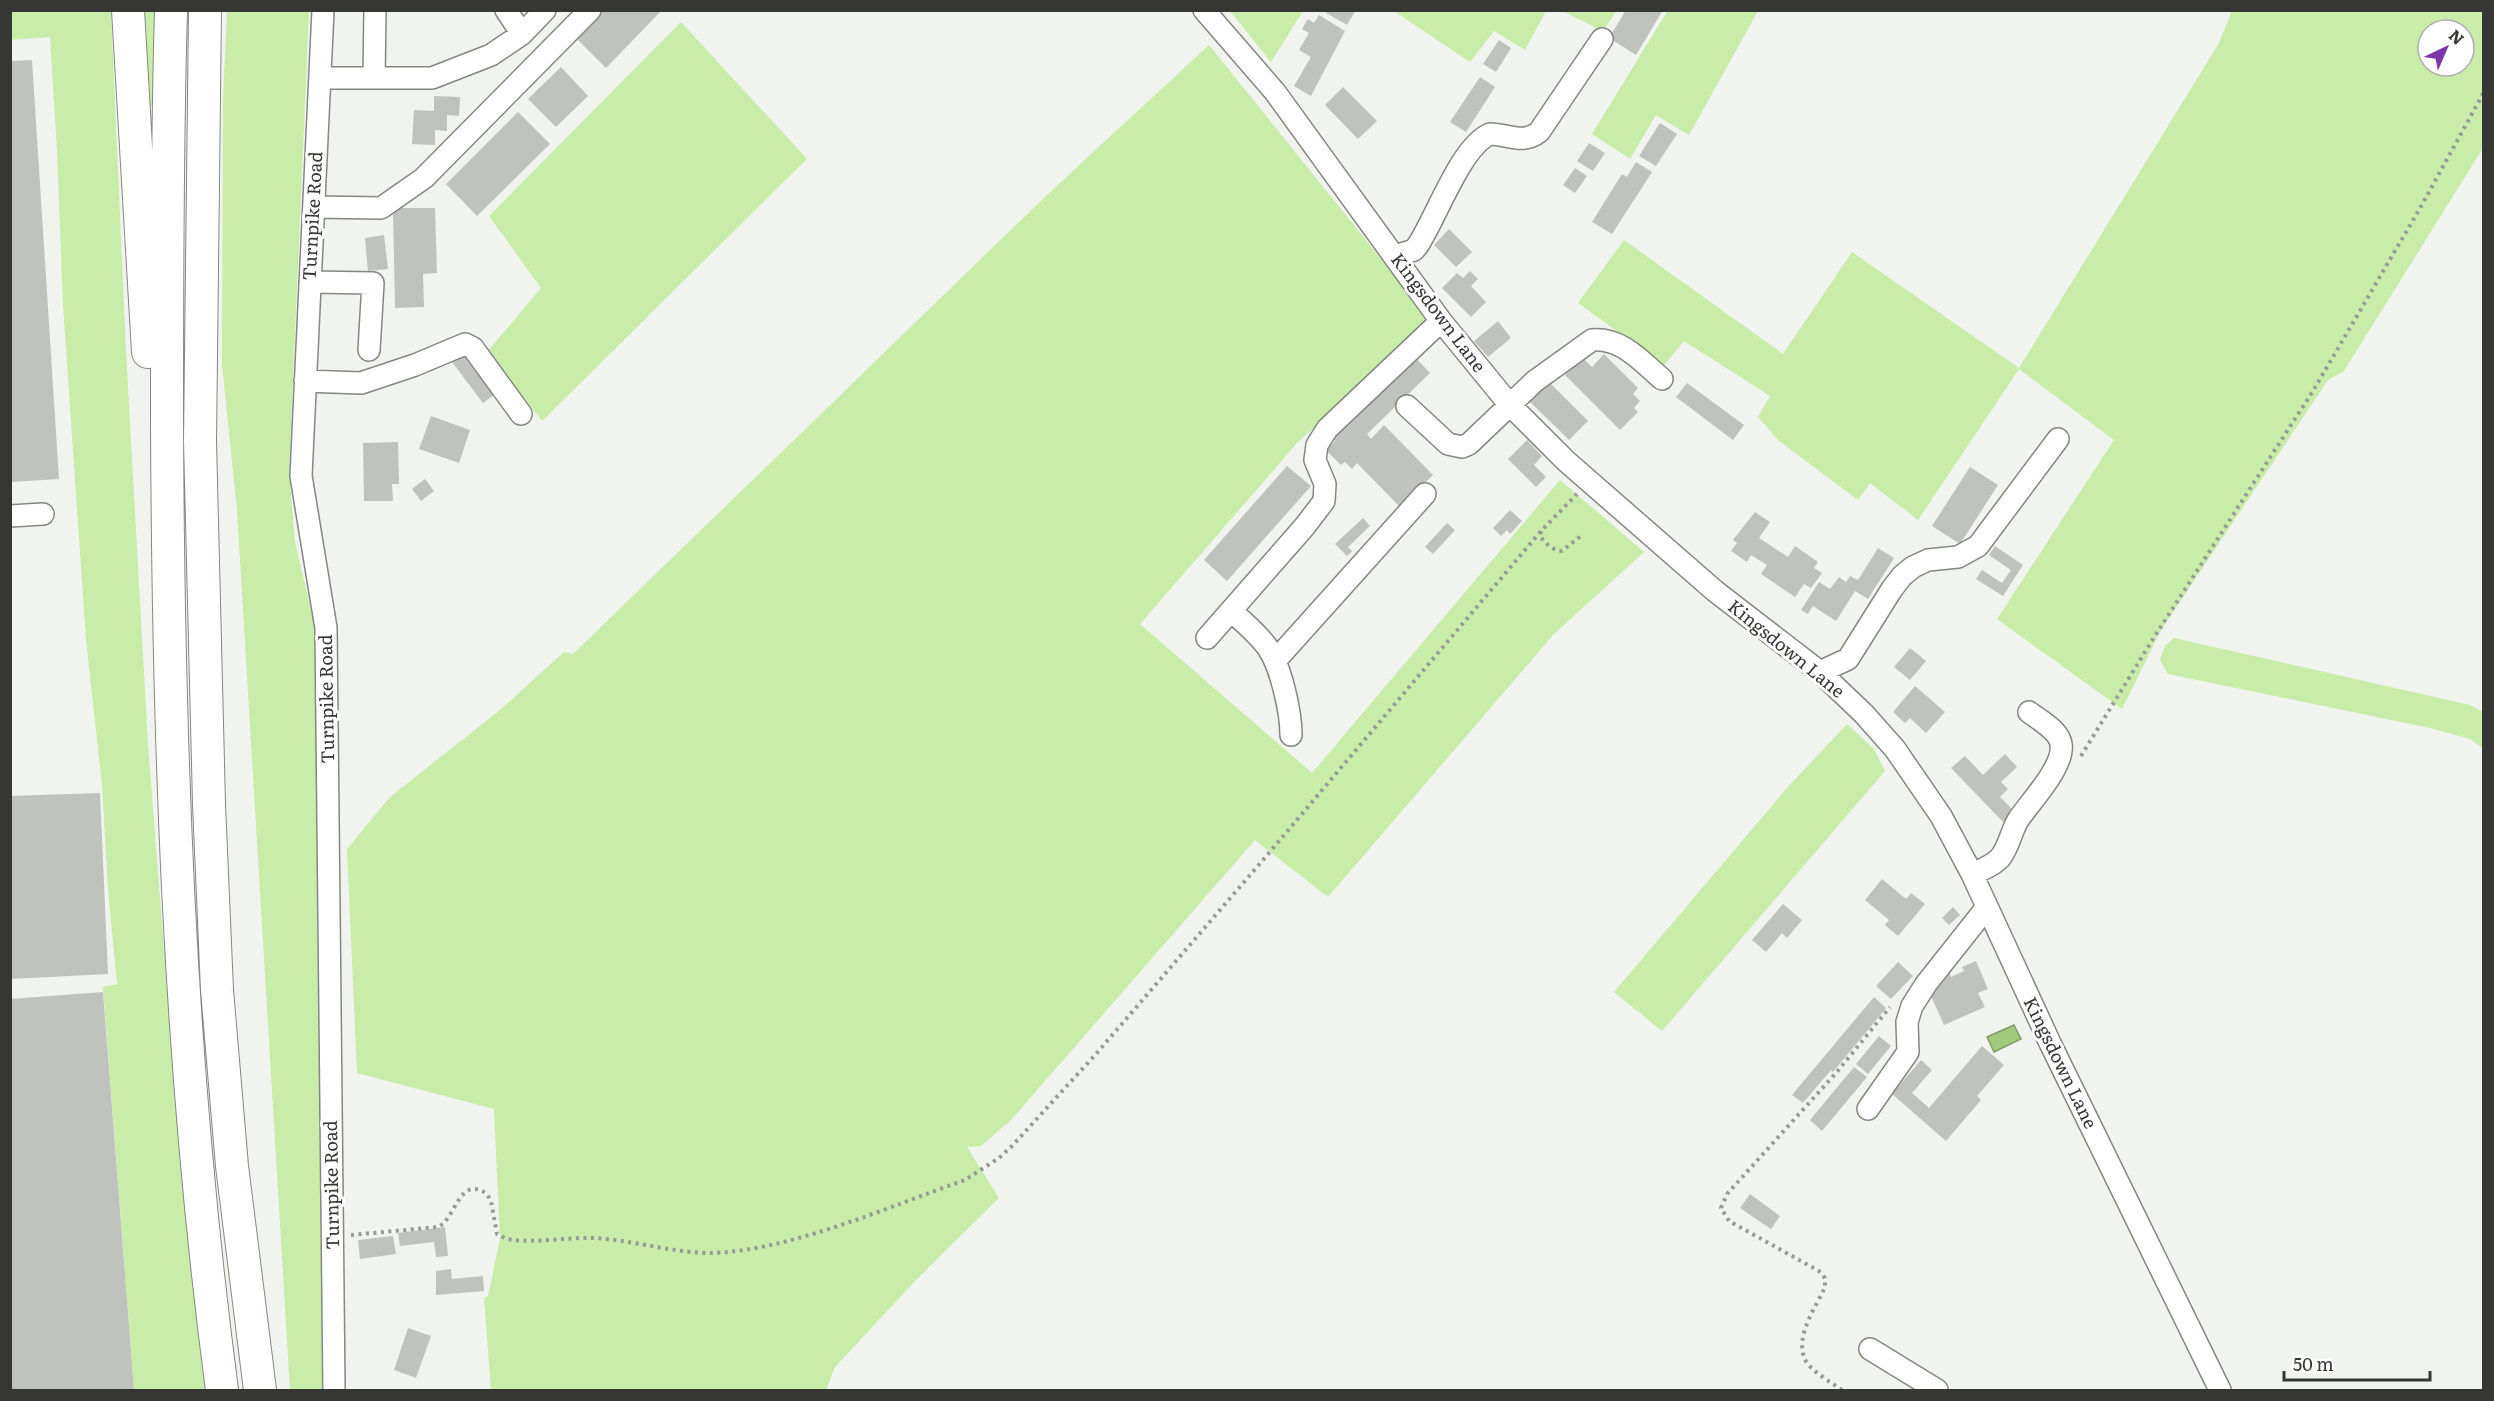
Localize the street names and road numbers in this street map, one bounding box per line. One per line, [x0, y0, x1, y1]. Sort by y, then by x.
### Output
street label: Turnpike Road [295, 151, 328, 281]
street label: Kingsdown Lane [1385, 247, 1493, 378]
street label: Kingsdown Lane [1723, 592, 1851, 704]
street label: Turnpike Road [311, 634, 340, 764]
street label: Kingsdown Lane [2018, 992, 2105, 1133]
street label: Turnpike Road [316, 1120, 345, 1250]

